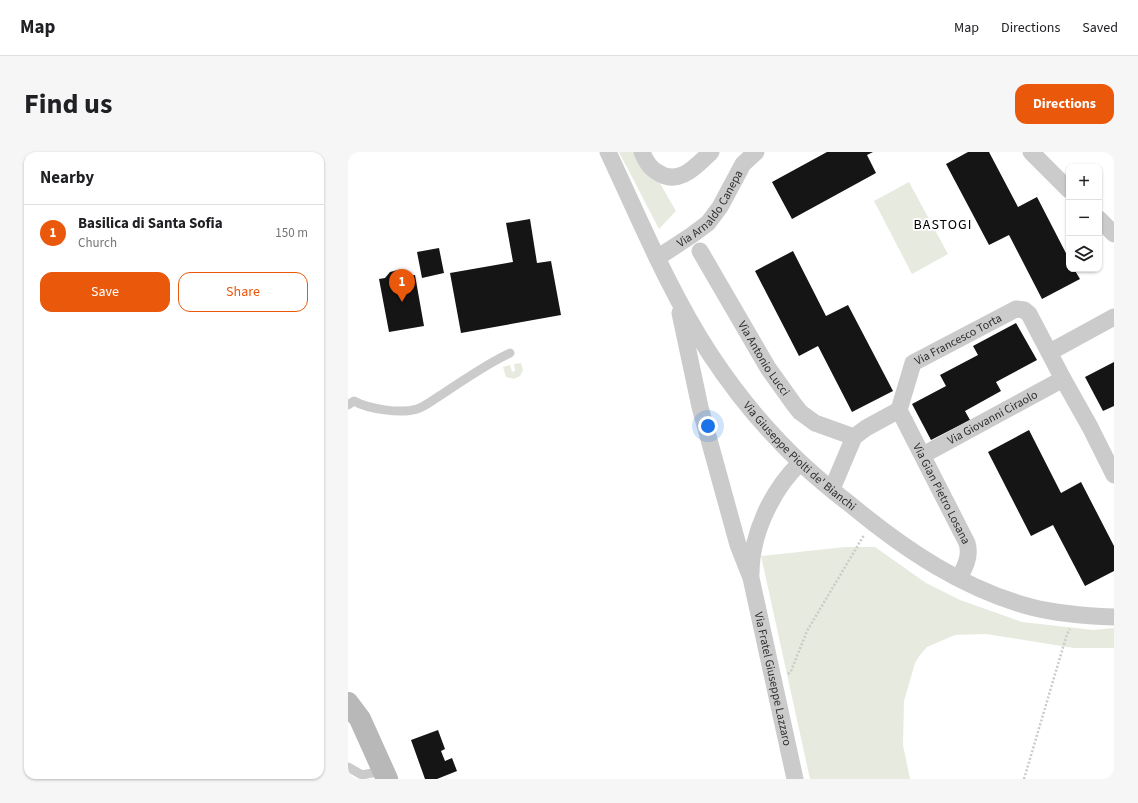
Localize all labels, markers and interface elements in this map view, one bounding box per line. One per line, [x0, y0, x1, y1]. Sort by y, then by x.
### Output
text: Map [20, 14, 55, 41]
text: Map [954, 18, 979, 38]
text: Directions [1001, 18, 1060, 38]
text: Saved [1082, 18, 1118, 38]
text: Find us [24, 84, 112, 124]
button: Directions [1015, 84, 1114, 124]
map controls [1066, 164, 1102, 272]
button: + [1066, 164, 1102, 200]
text: Nearby [40, 166, 94, 190]
street label: Via Arnaldo Canepa [673, 167, 747, 251]
button: − [1066, 200, 1102, 236]
text: Basilica di Santa Sofia [78, 213, 223, 234]
district label: BASTOGI [914, 215, 972, 235]
text: 1 [50, 224, 56, 242]
text: 150 m [275, 224, 308, 242]
text: Church [78, 234, 117, 252]
button: layers [1066, 236, 1102, 272]
pin: 1 [389, 269, 415, 302]
button: Save [40, 272, 170, 312]
button: Share [178, 272, 308, 312]
street label: Via Francesco Torta [911, 309, 1005, 369]
street label: Via Antonio Lucci [734, 318, 794, 399]
street label: Via Giovanni Ciraolo [944, 386, 1041, 449]
street label: Via Giuseppe Piolti de' Bianchi [739, 398, 860, 515]
your location [698, 416, 718, 436]
street label: Via Gian Pietro Losana [909, 440, 975, 547]
street label: Via Fratel Giuseppe Lazzaro [750, 610, 796, 747]

